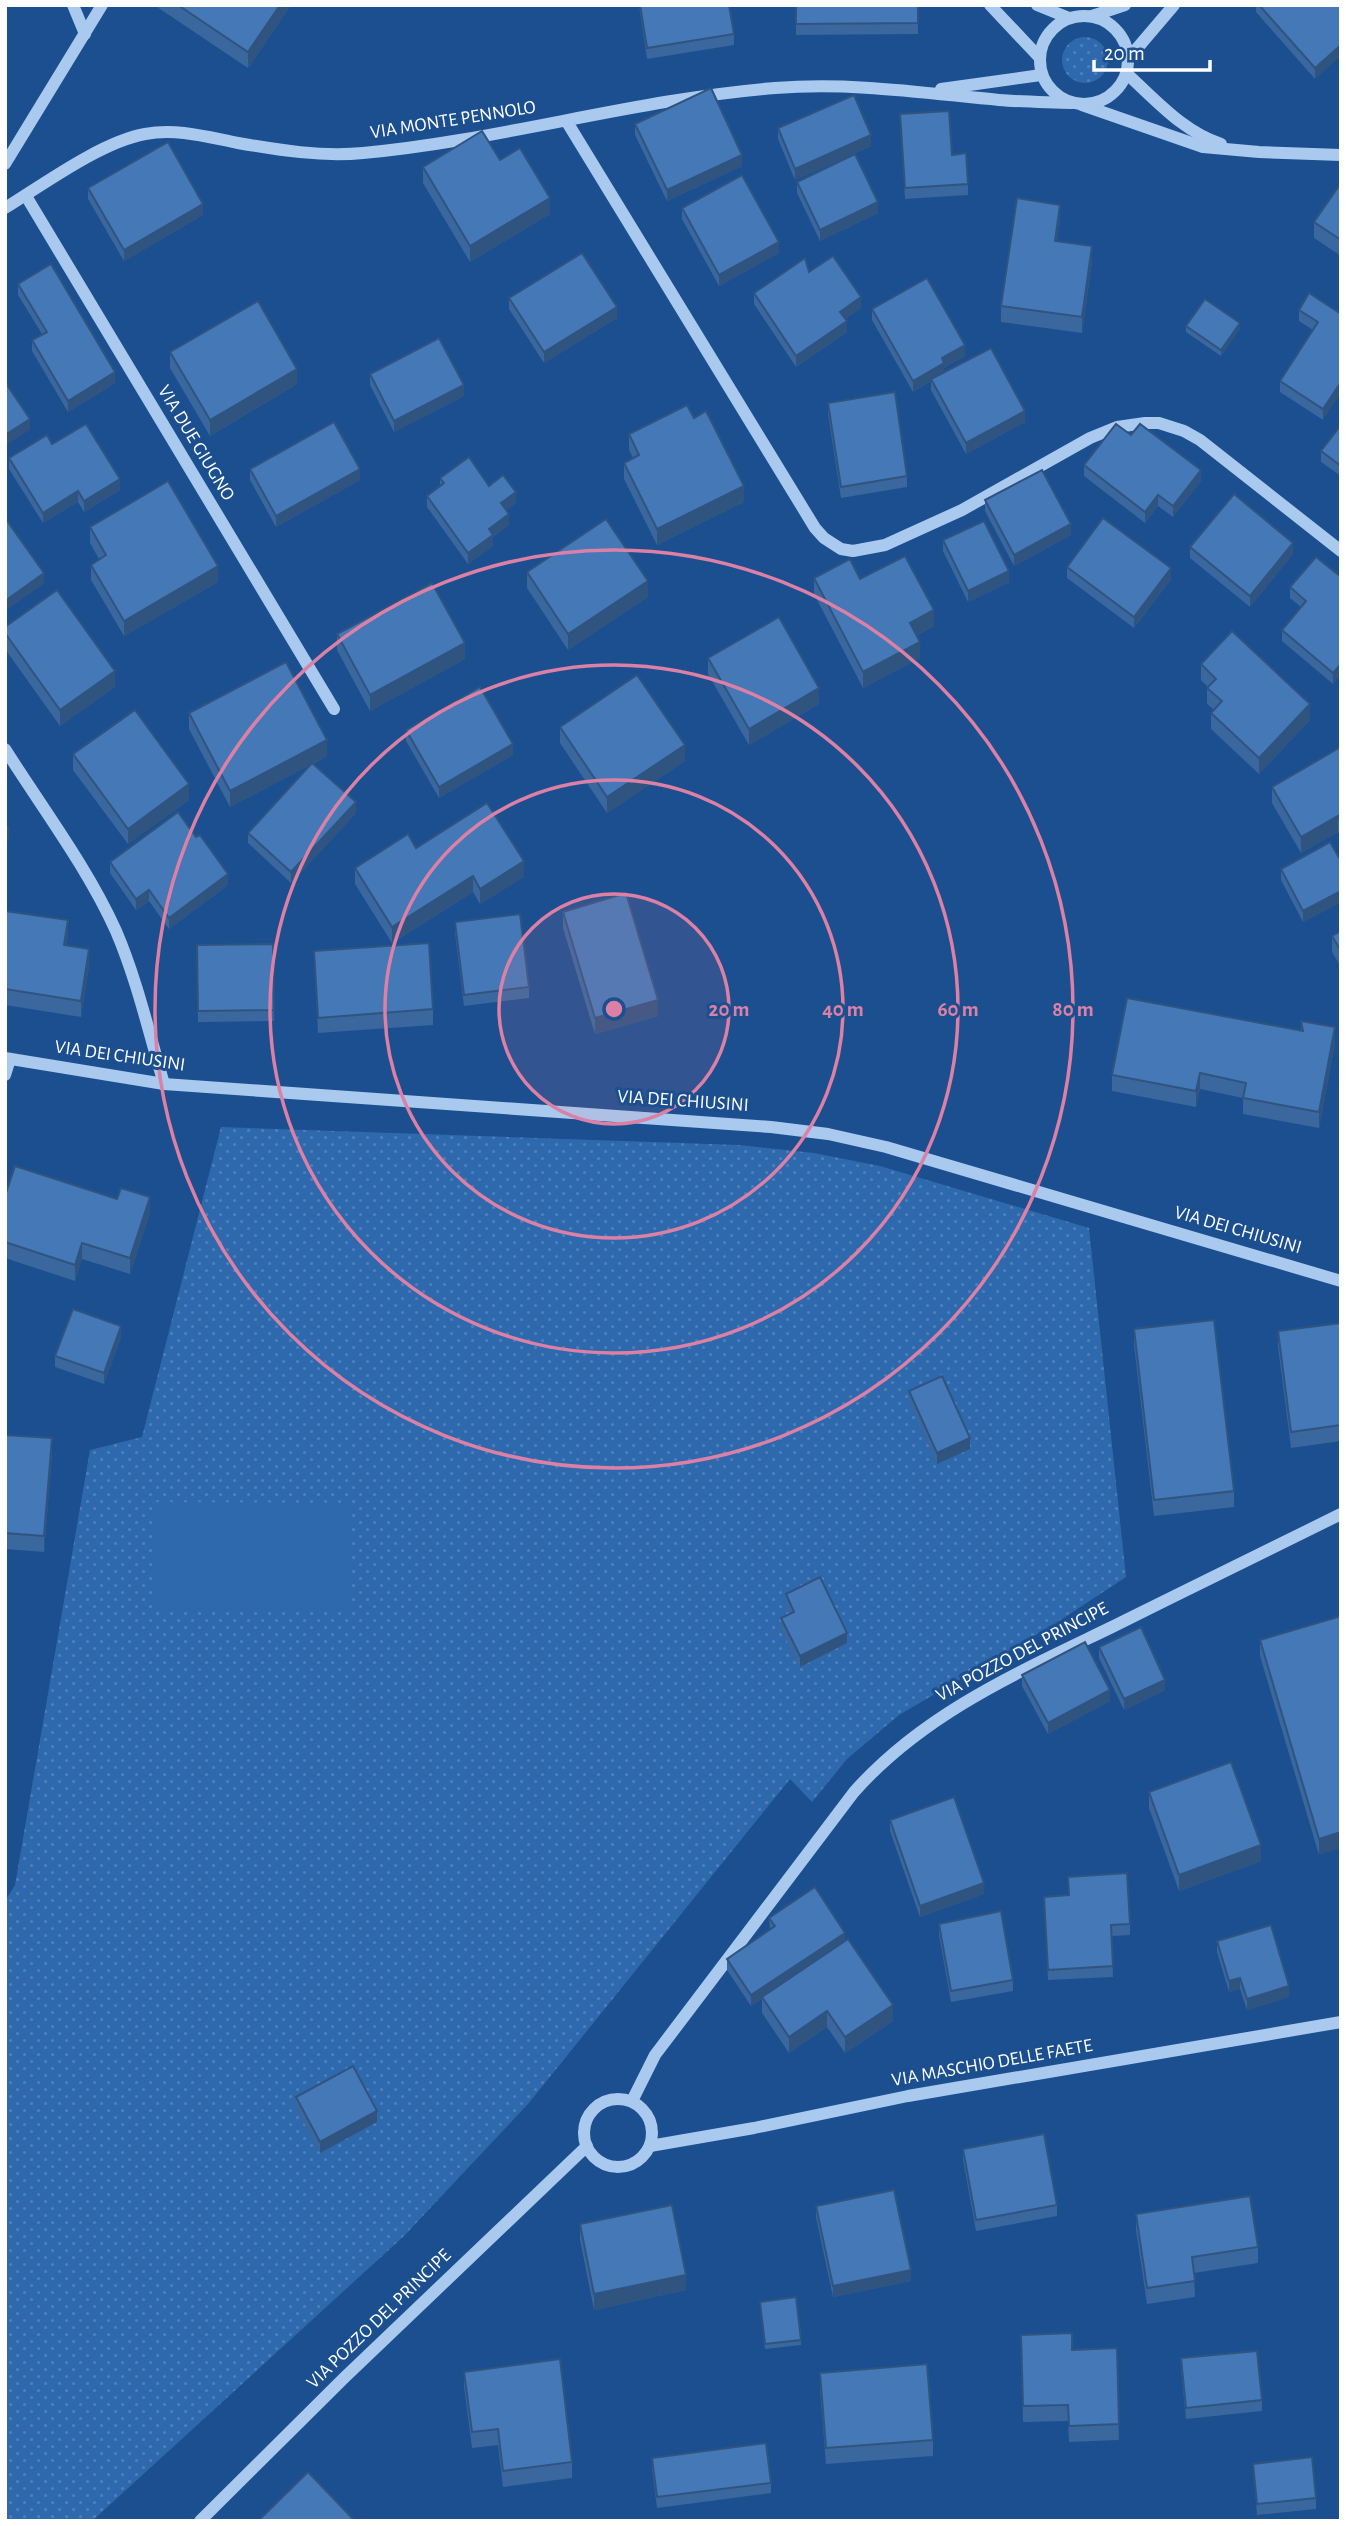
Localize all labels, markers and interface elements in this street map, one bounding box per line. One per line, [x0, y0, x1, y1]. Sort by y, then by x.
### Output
scale bar [1094, 28, 1210, 72]
text: 20 m [1104, 43, 1145, 64]
street label: VIA MONTE PENNOLO [369, 98, 537, 142]
street label: VIA DUE GIUGNO [154, 382, 238, 504]
centre of rings [602, 997, 626, 1021]
text: 20 m [709, 999, 749, 1020]
text: 40 m [822, 999, 864, 1020]
text: 60 m [937, 999, 979, 1020]
text: 80 m [1052, 999, 1094, 1020]
street label: VIA DEI CHIUSINI [54, 1037, 186, 1075]
street label: VIA DEI CHIUSINI [617, 1087, 749, 1115]
street label: VIA DEI CHIUSINI [1172, 1203, 1304, 1257]
street label: VIA POZZO DEL PRINCIPE [933, 1599, 1111, 1705]
street label: VIA MASCHIO DELLE FAETE [890, 2036, 1094, 2090]
street label: VIA POZZO DEL PRINCIPE [303, 2246, 455, 2392]

